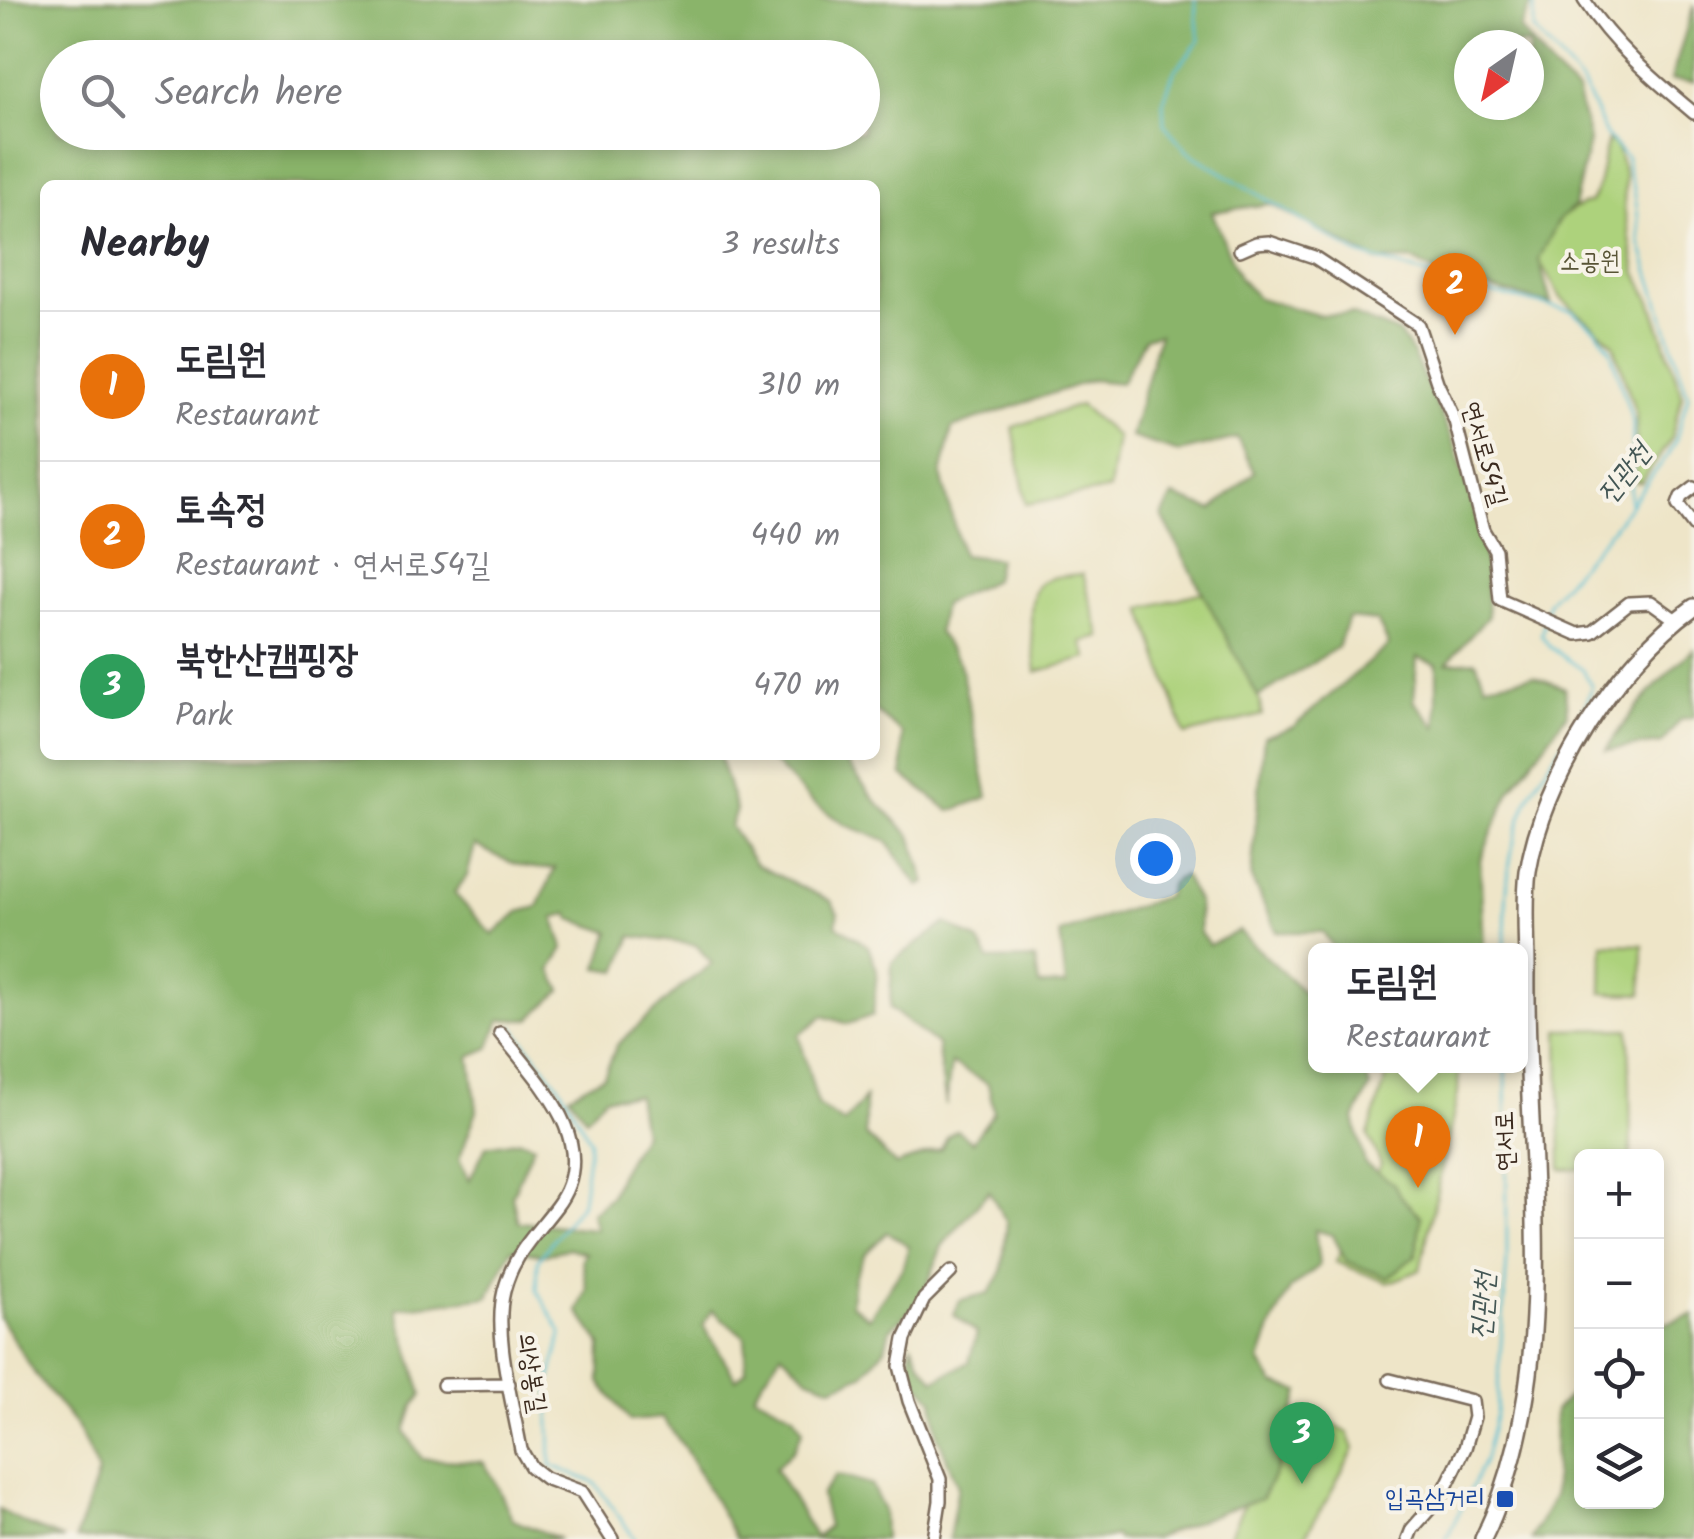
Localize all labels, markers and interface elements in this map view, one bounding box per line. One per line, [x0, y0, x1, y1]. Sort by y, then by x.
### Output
north arrow [1454, 30, 1544, 120]
search box [40, 40, 880, 150]
text: Search here [155, 65, 342, 125]
icon: search [75, 68, 130, 123]
text: Nearby [80, 212, 209, 279]
text: 3 results [721, 220, 840, 271]
park label: 소공원 [1560, 242, 1620, 282]
pin: 2 [1422, 252, 1488, 335]
text: 도림원 [175, 331, 267, 391]
text: 1 [108, 361, 117, 412]
text: 310 m [757, 361, 840, 412]
text: Restaurant [175, 391, 320, 442]
street label: 연서로54길 [1450, 397, 1518, 511]
water label: 진관천 [1586, 432, 1665, 514]
text: 토속정 [175, 481, 267, 541]
text: 2 [103, 511, 122, 562]
text: 440 m [750, 511, 840, 562]
text: Restaurant · 연서로54길 [175, 541, 491, 592]
text: 북한산캠핑장 [175, 631, 358, 691]
text: 3 [104, 661, 121, 712]
text: 470 m [753, 661, 840, 712]
text: Park [175, 691, 233, 742]
your location [1130, 833, 1181, 884]
popup [1308, 943, 1528, 1073]
text: 도림원 [1346, 953, 1437, 1013]
text: Restaurant [1346, 1013, 1490, 1064]
pin: 1 [1386, 1106, 1450, 1188]
street label: 연서로 [1485, 1110, 1527, 1172]
map controls [1574, 1149, 1664, 1509]
button: + [1574, 1149, 1664, 1239]
button: − [1574, 1239, 1664, 1329]
water label: 진관천 [1459, 1268, 1509, 1341]
button: locate [1574, 1329, 1664, 1419]
street label: 의상봉길 [505, 1330, 557, 1416]
pin: 3 [1270, 1402, 1334, 1484]
button: layers [1574, 1419, 1664, 1509]
place label: 입곡삼거리 [1384, 1479, 1485, 1519]
marker: 입곡삼거리 [1494, 1488, 1516, 1510]

